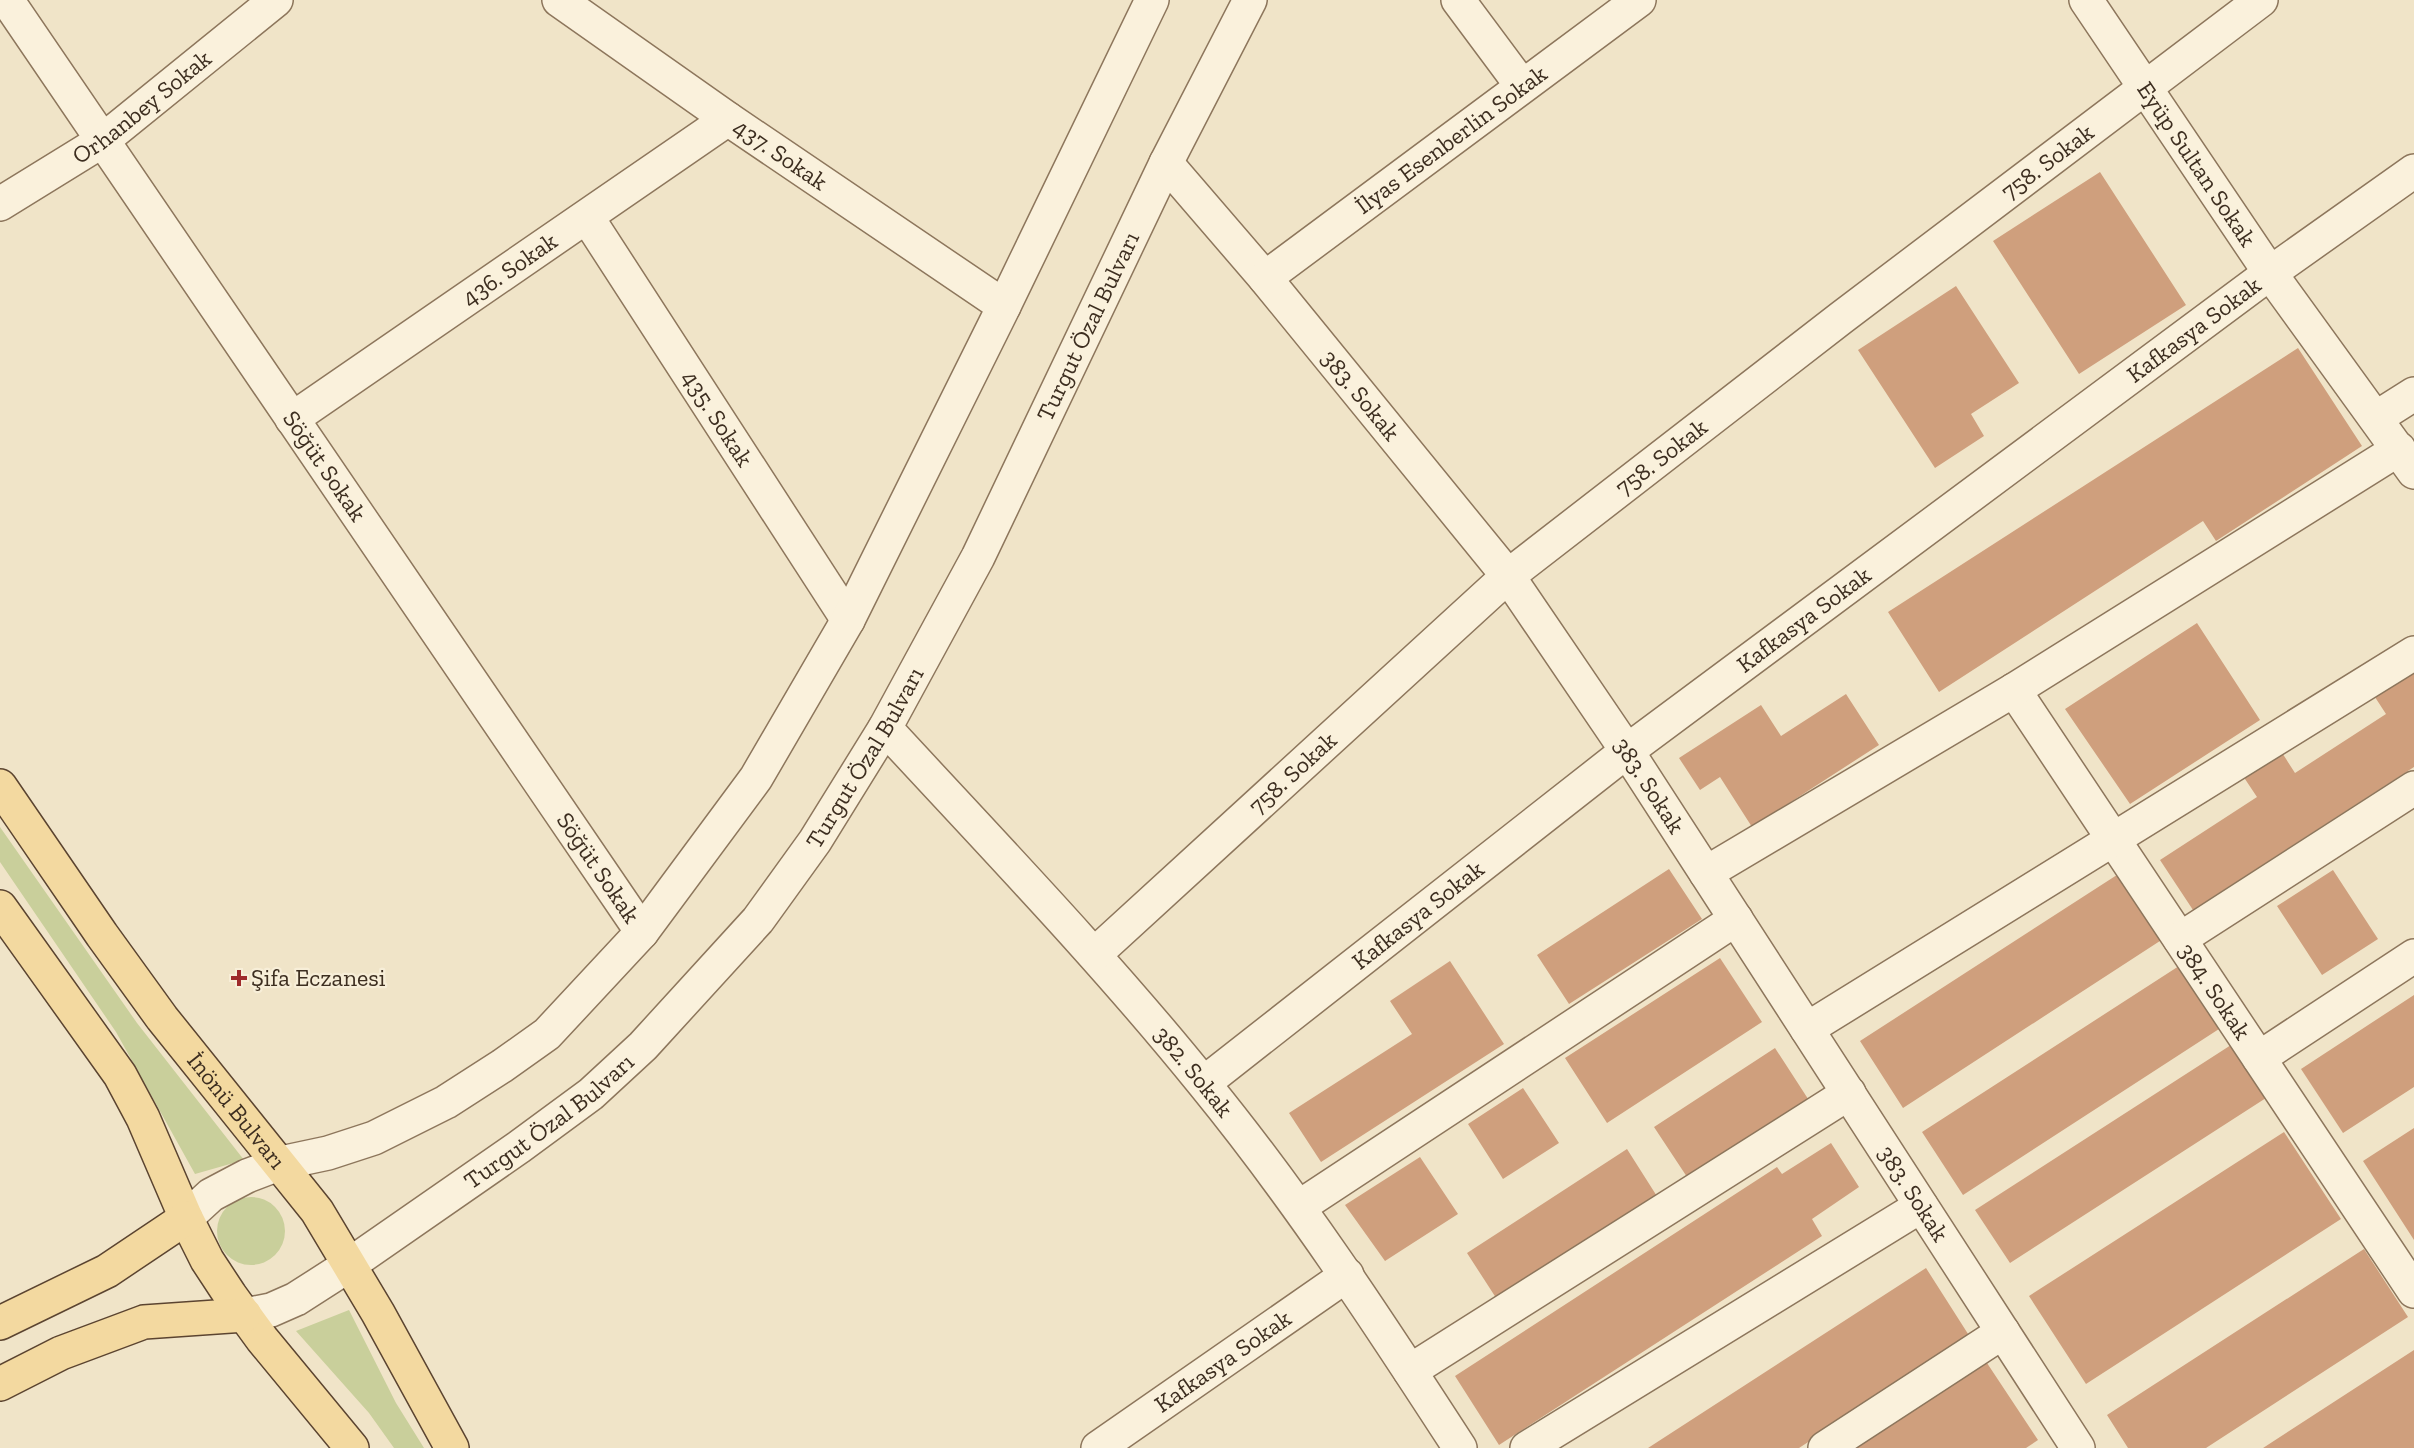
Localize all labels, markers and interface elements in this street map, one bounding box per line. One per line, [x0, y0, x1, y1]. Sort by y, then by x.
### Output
street label: Orhanbey Sokak [67, 43, 217, 170]
street label: İlyas Esenberlin Sokak [1349, 58, 1553, 220]
street label: Eyüp Sultan Sokak [2131, 76, 2263, 252]
street label: 437. Sokak [728, 112, 834, 196]
street label: 758. Sokak [1995, 117, 2100, 206]
street label: 436. Sokak [456, 226, 563, 312]
street label: Turgut Özal Bulvarı [1030, 227, 1145, 425]
street label: Kafkasya Sokak [2121, 270, 2267, 389]
street label: 383. Sokak [1315, 344, 1407, 447]
street label: 435. Sokak [676, 364, 760, 472]
street label: Söğüt Sokak [277, 405, 373, 527]
street label: 758. Sokak [1609, 412, 1713, 501]
street label: Kafkasya Sokak [1731, 560, 1877, 679]
street label: Turgut Özal Bulvarı [799, 661, 930, 853]
street label: 758. Sokak [1243, 725, 1343, 820]
street label: 383. Sokak [1608, 732, 1692, 839]
street label: Söğüt Sokak [551, 806, 647, 929]
street label: Kafkasya Sokak [1346, 854, 1490, 975]
street label: 384. Sokak [2172, 937, 2258, 1045]
place label: Şifa Eczanesi [251, 963, 386, 992]
marker: Şifa Eczanesi [232, 971, 246, 985]
street label: 382. Sokak [1148, 1020, 1240, 1123]
street label: İnönü Bulvarı [181, 1046, 293, 1175]
street label: Turgut Özal Bulvarı [458, 1047, 640, 1195]
street label: 383. Sokak [1872, 1140, 1956, 1247]
street label: Kafkasya Sokak [1149, 1303, 1297, 1418]

